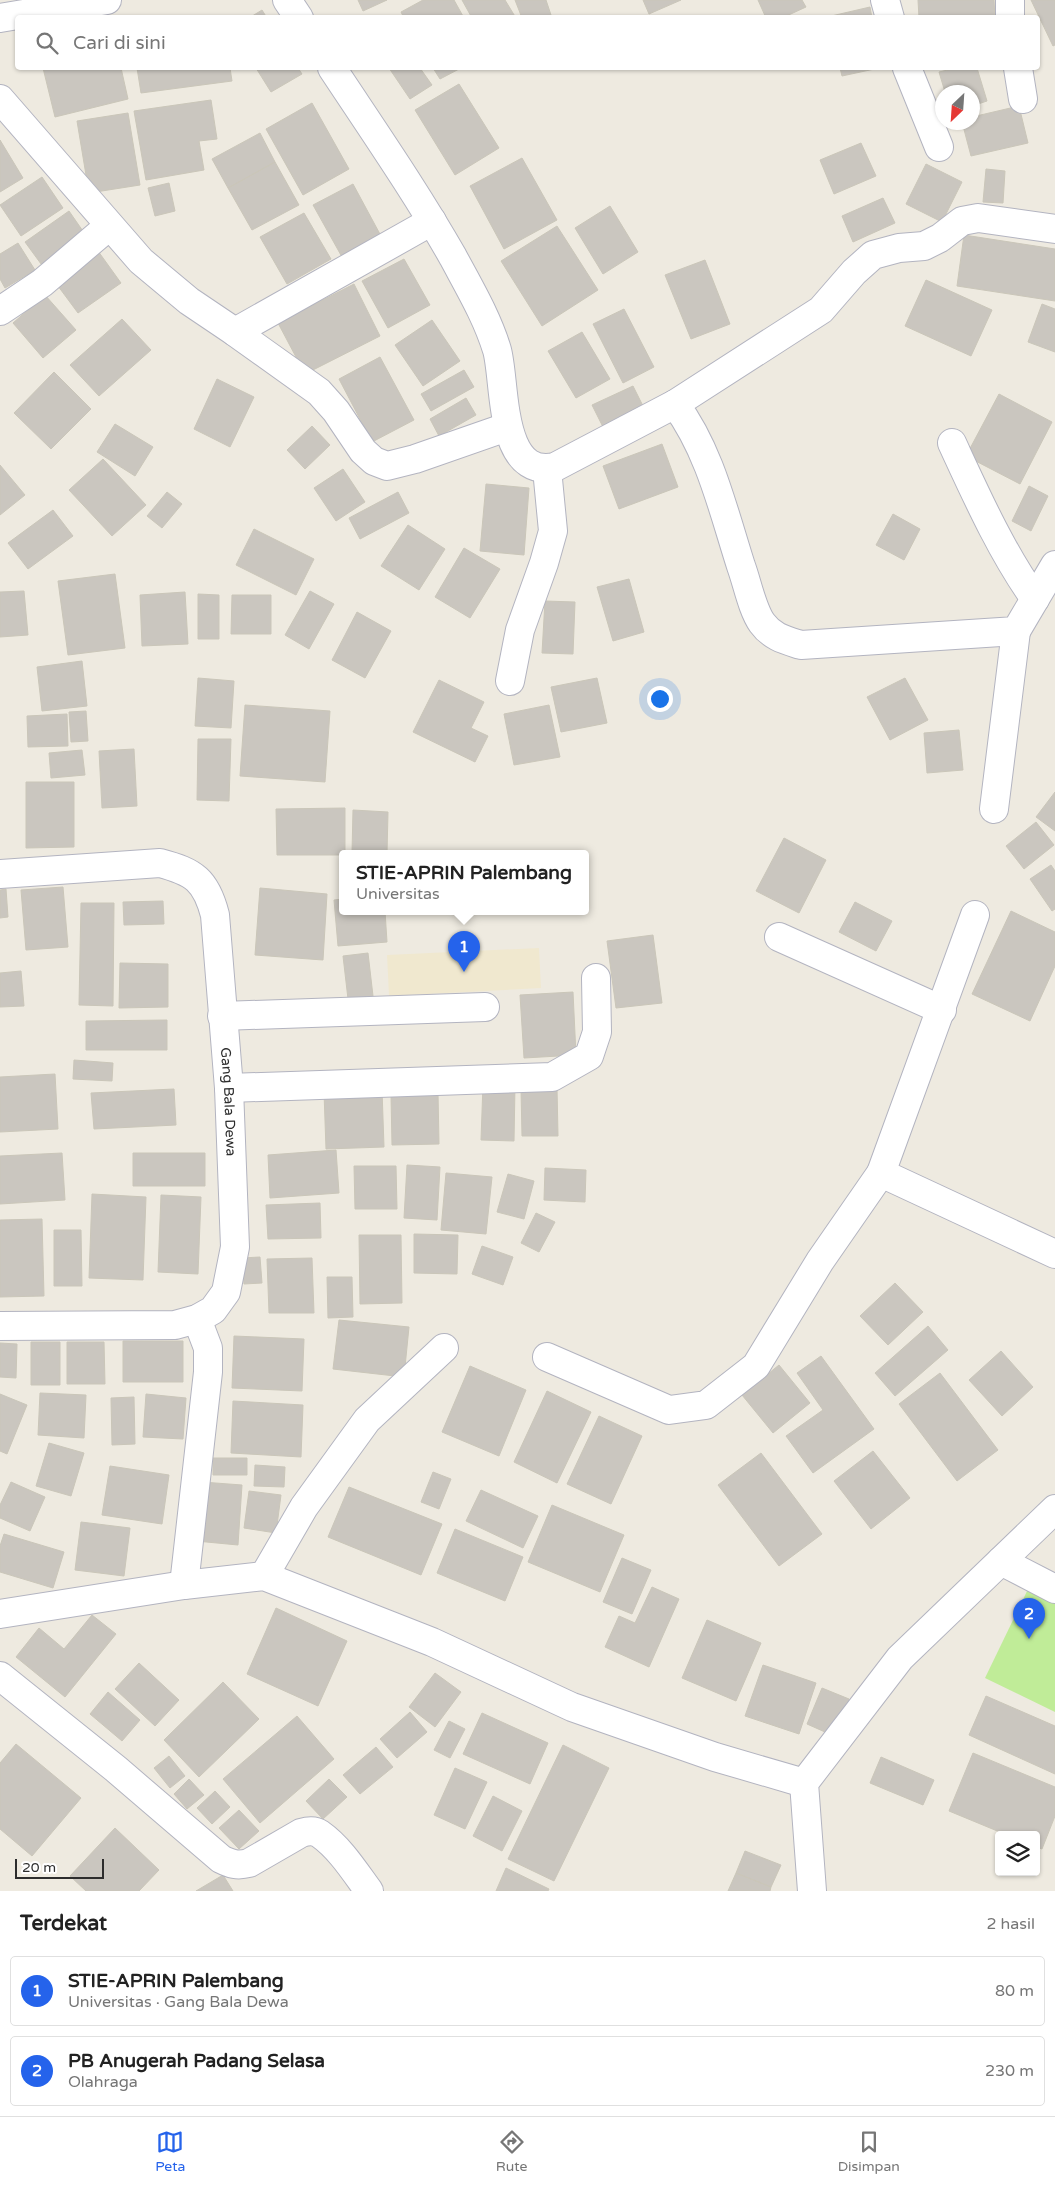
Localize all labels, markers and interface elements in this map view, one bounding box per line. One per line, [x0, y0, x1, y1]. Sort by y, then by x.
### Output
search box [15, 15, 1040, 70]
icon: search [33, 29, 61, 57]
text: Cari di sini [73, 32, 166, 54]
north arrow [935, 85, 980, 130]
your location [647, 686, 673, 712]
popup [339, 850, 589, 915]
text: STIE-APRIN Palembang [356, 862, 572, 884]
text: Universitas [356, 884, 440, 904]
pin: 1 [448, 931, 480, 972]
street label: Gang Bala Dewa [217, 1047, 240, 1157]
pin: 2 [1013, 1598, 1045, 1639]
map controls [995, 1831, 1040, 1876]
button: layers [995, 1831, 1040, 1876]
scale bar [15, 1856, 104, 1879]
text: 20 m [22, 1859, 56, 1876]
text: Terdekat [20, 1911, 107, 1936]
text: 2 hasil [986, 1914, 1035, 1934]
text: STIE-APRIN Palembang [68, 1970, 284, 1992]
text: 1 [32, 1981, 42, 2001]
text: 80 m [995, 1981, 1034, 2001]
text: Universitas · Gang Bala Dewa [68, 1992, 289, 2012]
text: PB Anugerah Padang Selasa [68, 2050, 325, 2072]
text: 2 [32, 2061, 42, 2081]
text: 230 m [985, 2061, 1034, 2081]
text: Olahraga [68, 2072, 138, 2092]
tab: Peta [155, 2128, 185, 2175]
tab: Rute [496, 2128, 527, 2175]
tab: Disimpan [838, 2128, 900, 2175]

